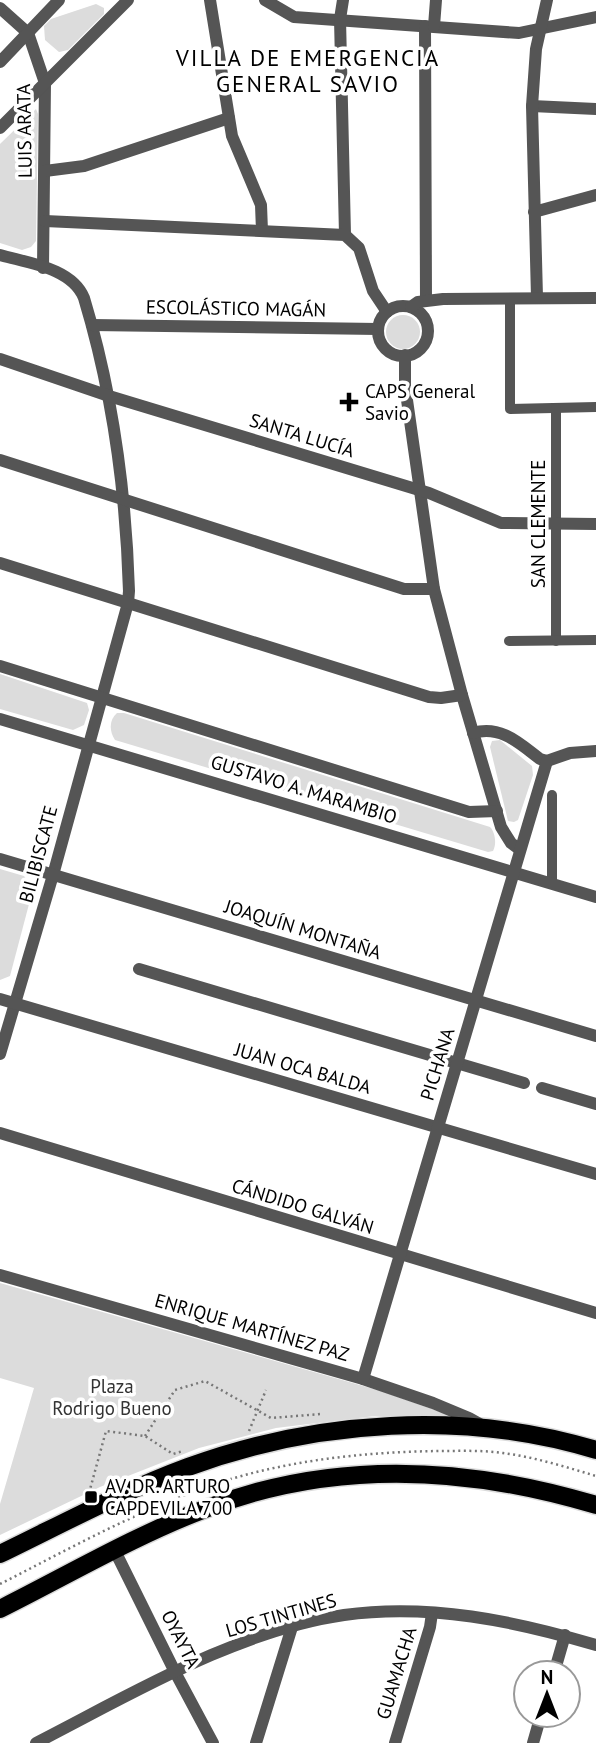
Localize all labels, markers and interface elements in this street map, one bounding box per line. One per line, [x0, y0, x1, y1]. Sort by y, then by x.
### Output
district label: VILLA DE EMERGENCIA GENERAL SAVIO [175, 43, 440, 98]
street label: LUIS ARATA [11, 84, 37, 178]
street label: ESCOLÁSTICO MAGÁN [146, 294, 326, 322]
place label: CAPS General Savio [365, 379, 475, 425]
marker: CAPS General Savio [339, 392, 359, 412]
street label: SANTA LUCÍA [247, 408, 357, 462]
street label: SAN CLEMENTE [526, 460, 550, 588]
street label: GUSTAVO A. MARAMBIO [208, 749, 400, 829]
street label: BILIBISCATE [14, 803, 62, 905]
street label: JOAQUÍN MONTAÑA [221, 893, 384, 964]
street label: PICHANA [415, 1025, 459, 1103]
street label: JUAN OCA BALDA [231, 1037, 374, 1099]
street label: CÁNDIDO GALVÁN [229, 1173, 377, 1239]
street label: ENRIQUE MARTÍNEZ PAZ [152, 1288, 352, 1366]
park label: Plaza Rodrigo Bueno [52, 1374, 172, 1420]
place label: AV. DR. ARTURO CAPDEVILA 700 [105, 1474, 232, 1520]
marker: AV. DR. ARTURO CAPDEVILA 700 [83, 1489, 99, 1505]
street label: LOS TINTINES [223, 1588, 339, 1642]
street label: OYAYTA [156, 1606, 206, 1672]
street label: GUAMACHA [371, 1624, 421, 1722]
north arrow [512, 1659, 582, 1729]
text: N [541, 1665, 553, 1689]

